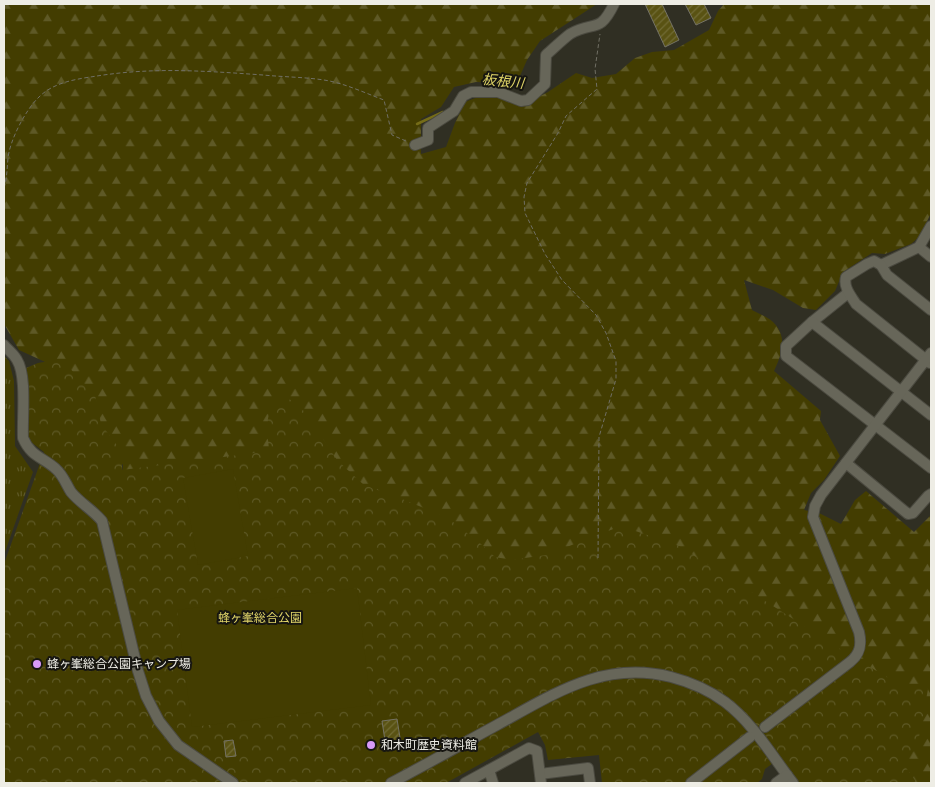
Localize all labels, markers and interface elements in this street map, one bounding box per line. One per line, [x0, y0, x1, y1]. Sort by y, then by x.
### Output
water label: 板根川 [481, 71, 527, 91]
park label: 蜂ヶ峯総合公園 [218, 611, 302, 625]
place label: 蜂ヶ峯総合公園キャンプ場 [47, 657, 191, 671]
marker: 蜂ヶ峯総合公園キャンプ場 [31, 658, 43, 670]
place label: 和木町歴史資料館 [381, 738, 477, 752]
marker: 和木町歴史資料館 [365, 739, 377, 751]

